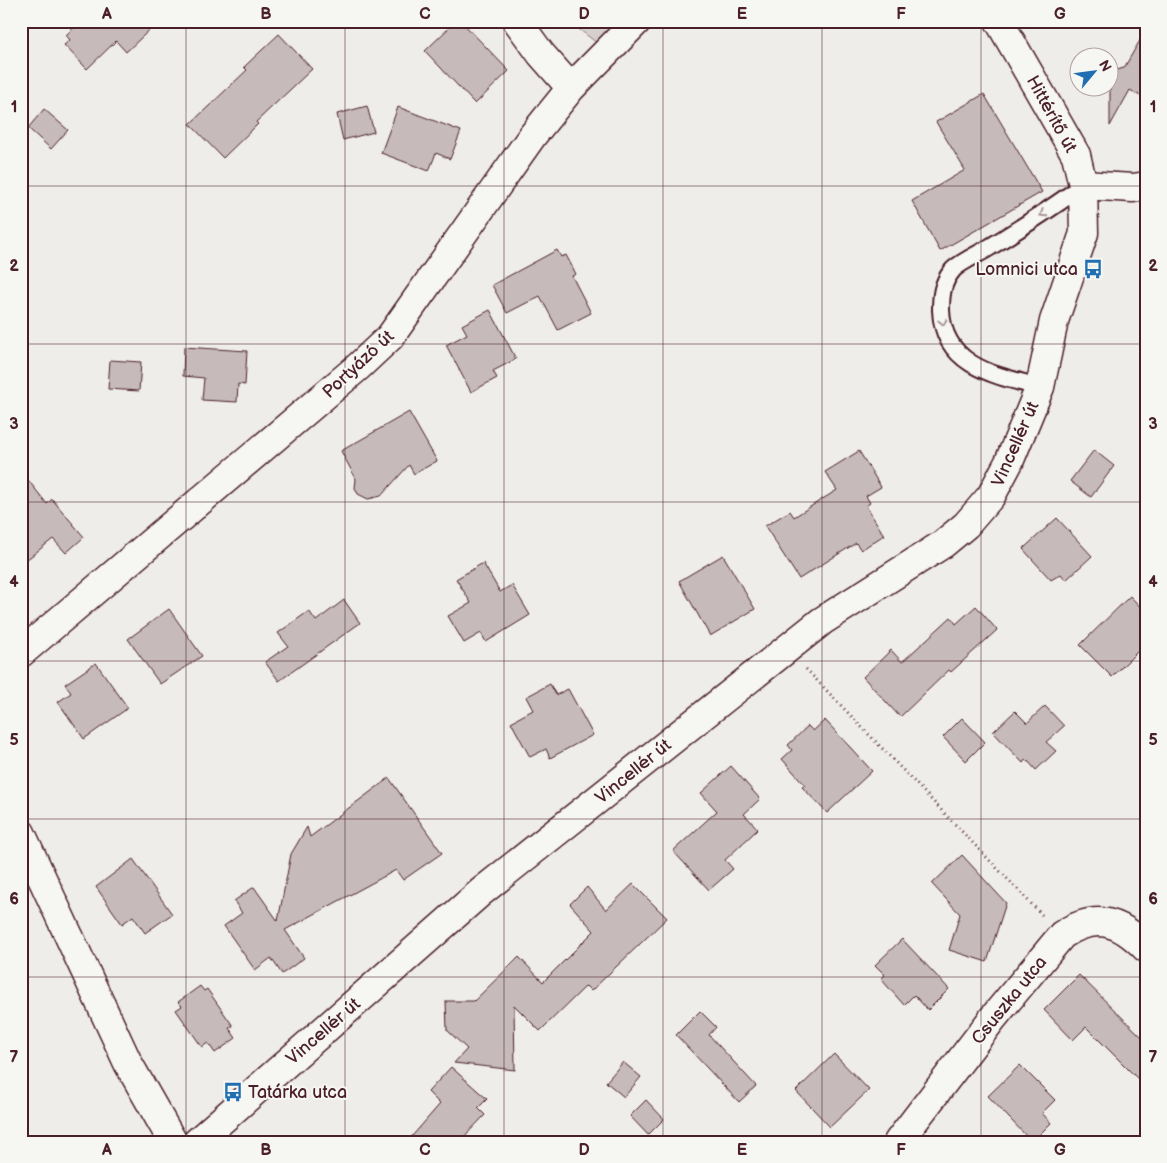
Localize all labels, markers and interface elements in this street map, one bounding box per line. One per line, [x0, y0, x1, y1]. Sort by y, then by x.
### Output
text: A [101, 5, 112, 24]
text: B [260, 5, 272, 24]
text: C [419, 5, 431, 24]
text: D [578, 5, 590, 24]
text: E [737, 5, 747, 24]
text: F [896, 5, 906, 24]
text: G [1054, 5, 1066, 24]
north arrow [1070, 48, 1120, 98]
text: N [1095, 57, 1115, 75]
street label: Hittérítő út [1022, 72, 1082, 157]
text: 1 [11, 98, 17, 117]
text: 1 [1150, 98, 1156, 117]
one-way arrow [1040, 208, 1049, 217]
text: 2 [9, 257, 19, 276]
text: 2 [1148, 257, 1158, 276]
bus stop icon: Lomnici utca [1082, 258, 1104, 280]
place label: Lomnici utca [975, 259, 1078, 280]
one-way arrow [937, 318, 948, 327]
street label: Portyázó út [318, 326, 399, 403]
street label: Vincellér út [987, 398, 1044, 490]
text: 3 [9, 415, 19, 434]
text: 3 [1148, 415, 1158, 434]
text: 4 [9, 573, 19, 592]
text: 4 [1148, 573, 1158, 592]
text: 5 [9, 731, 19, 750]
text: 5 [1148, 731, 1158, 750]
street label: Vincellér út [591, 734, 676, 808]
text: 6 [9, 890, 19, 909]
text: 6 [1148, 890, 1158, 909]
street label: Csuszka utca [967, 952, 1051, 1049]
street label: Vincellér út [282, 993, 365, 1069]
text: 7 [10, 1048, 19, 1067]
text: 7 [1149, 1048, 1158, 1067]
bus stop icon: Tatárka utca [222, 1081, 244, 1103]
place label: Tatárka utca [248, 1082, 347, 1103]
text: A [101, 1141, 112, 1160]
text: B [260, 1141, 272, 1160]
text: C [419, 1141, 431, 1160]
text: D [578, 1141, 590, 1160]
text: E [737, 1141, 747, 1160]
text: F [896, 1141, 906, 1160]
text: G [1054, 1141, 1066, 1160]

